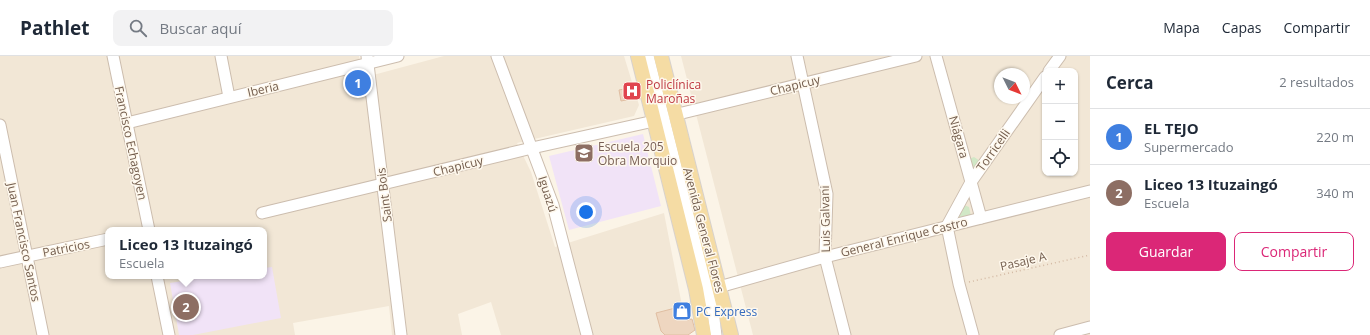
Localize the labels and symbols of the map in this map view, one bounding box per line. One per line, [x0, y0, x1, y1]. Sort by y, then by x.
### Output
pin: 1 [345, 68, 371, 98]
north arrow [994, 68, 1030, 104]
street label: Chapicuy [768, 70, 823, 99]
place label: Policlínica Maroñas [646, 76, 701, 107]
street label: Iberia [245, 77, 281, 101]
hospital icon: Policlínica Maroñas [621, 80, 643, 102]
street label: Francisco Echagoyen [111, 85, 151, 201]
street label: Niágara [945, 114, 973, 160]
street label: Torricelli [972, 125, 1014, 175]
place label: Escuela 205 Obra Morquio [598, 138, 677, 169]
school or university icon: Escuela 205 Obra Morquio [573, 142, 595, 164]
street label: Chapicuy [431, 151, 486, 180]
street label: Avenida General Flores [679, 166, 729, 295]
street label: Saint Bois [372, 167, 396, 223]
street label: Iguazú [534, 174, 562, 214]
street label: Juan Francisco Santos [3, 180, 45, 303]
street label: Luis Galvani [816, 185, 834, 253]
your location [576, 202, 596, 222]
street label: General Enrique Castro [839, 213, 969, 261]
street label: Patricios [41, 235, 91, 261]
street label: Pasaje A [998, 247, 1048, 275]
pin: 2 [173, 292, 199, 322]
shop icon: PC Express [671, 300, 693, 322]
place label: PC Express [696, 303, 758, 320]

